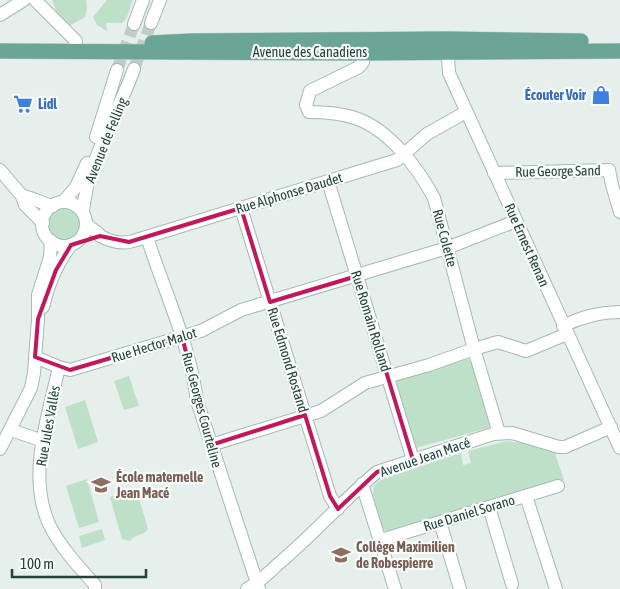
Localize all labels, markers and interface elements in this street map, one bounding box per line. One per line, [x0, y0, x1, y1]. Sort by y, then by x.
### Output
street label: Avenue des Canadiens [253, 44, 367, 60]
shop icon: Écouter Voir [590, 84, 612, 106]
place label: Écouter Voir [525, 87, 587, 103]
supermarket icon: Lidl [12, 93, 34, 115]
street label: Avenue de Felling [82, 95, 130, 185]
place label: Lidl [38, 96, 57, 112]
street label: Rue George Sand [515, 162, 601, 180]
street label: Rue Alphonse Daudet [234, 169, 344, 217]
street label: Rue Ernest Renan [501, 201, 553, 289]
street label: Rue Colette [430, 207, 460, 269]
street label: Rue Romain Rolland [348, 268, 394, 374]
street label: Rue Edmond Rostand [264, 305, 312, 415]
street label: Rue Hector Malot [109, 324, 199, 366]
street label: Rue Georges Courteline [179, 350, 225, 470]
street label: Rue Jules Vallès [33, 384, 63, 468]
street label: Avenue Jean Macé [378, 434, 472, 480]
place label: École maternelle Jean Macé [115, 469, 203, 501]
school or university icon: École maternelle Jean Macé [90, 474, 112, 496]
street label: Rue Daniel Sorano [421, 492, 517, 534]
place label: Collège Maximilien de Robespierre [356, 539, 455, 571]
school or university icon: Collège Maximilien de Robespierre [330, 544, 352, 566]
scale bar [12, 546, 146, 578]
text: 100 m [20, 555, 54, 572]

